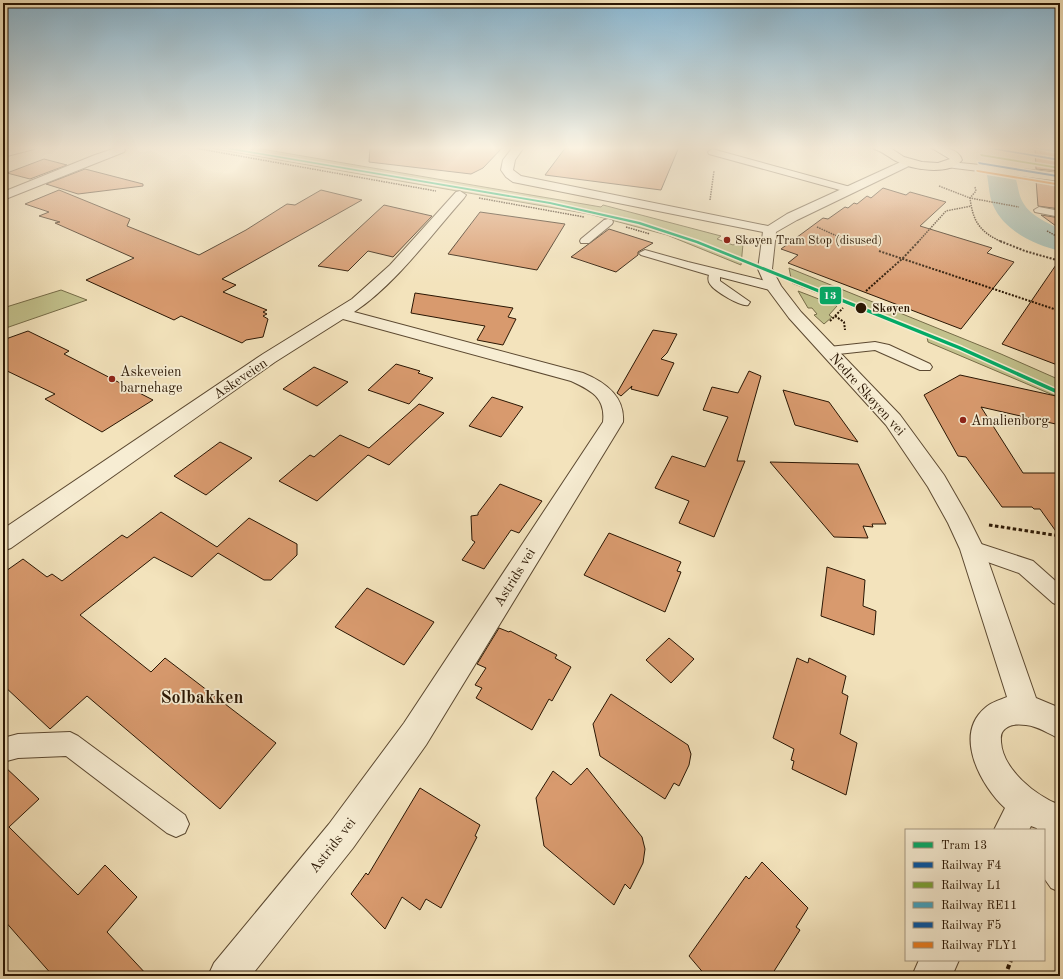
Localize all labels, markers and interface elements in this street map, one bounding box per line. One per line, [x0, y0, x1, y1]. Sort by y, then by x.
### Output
place label: Skøyen Tram Stop (disused) [735, 234, 882, 247]
marker: Skøyen Tram Stop (disused) [722, 235, 732, 245]
line badge: 13 [819, 286, 842, 305]
text: 13 [824, 291, 836, 302]
marker: Skøyen [854, 301, 868, 315]
place label: Skøyen [872, 303, 911, 315]
street label: Nedre Skøyen vei [827, 351, 908, 439]
street label: Askeveien [211, 356, 270, 402]
place label: Askeveien barnehage [120, 365, 182, 395]
marker: Askeveien barnehage [107, 374, 117, 384]
place label: Amalienborg [971, 414, 1049, 428]
marker: Amalienborg [958, 415, 968, 425]
street label: Astrids vei [492, 546, 538, 609]
district label: Solbakken [160, 689, 244, 707]
street label: Astrids vei [307, 815, 359, 876]
legend [905, 829, 1045, 961]
text: Tram 13 [941, 840, 987, 852]
text: Railway F4 [941, 860, 1001, 872]
text: Railway L1 [941, 880, 1001, 892]
text: Railway RE11 [941, 900, 1017, 912]
text: Railway F5 [941, 919, 1001, 932]
text: Railway FLY1 [941, 940, 1018, 952]

